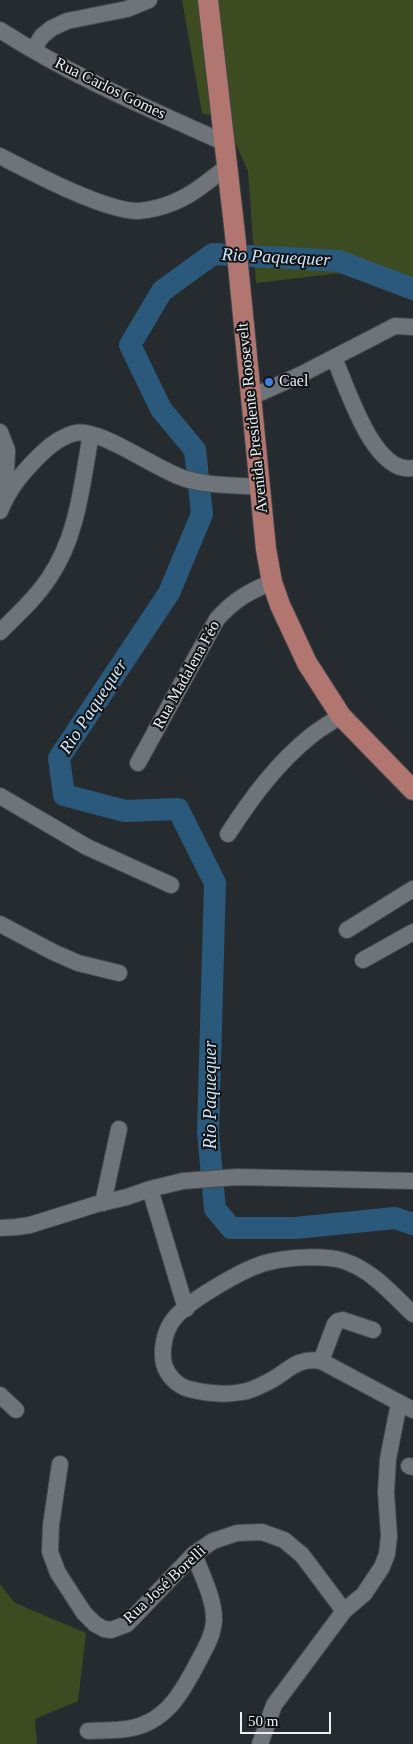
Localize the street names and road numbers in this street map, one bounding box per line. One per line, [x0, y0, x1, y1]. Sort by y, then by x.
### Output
street label: Rua Carlos Gomes [51, 54, 169, 124]
street label: Avenida Presidente Roosevelt [233, 322, 273, 514]
street label: Rua Madalena Féo [149, 617, 225, 733]
street label: Rua José Borelli [120, 1542, 210, 1628]

